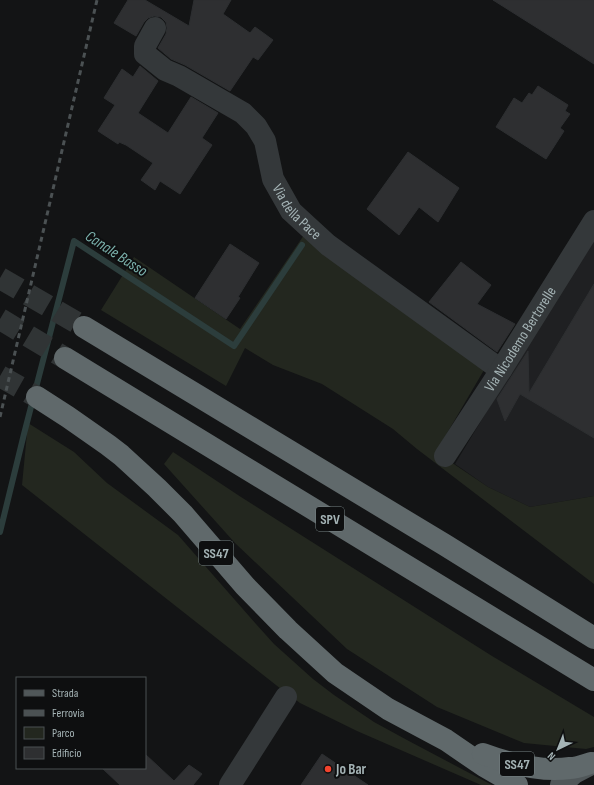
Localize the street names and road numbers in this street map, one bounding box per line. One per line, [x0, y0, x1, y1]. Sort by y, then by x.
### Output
street label: Via della Pace [268, 181, 325, 244]
street label: Via Nicodemo Bertorelle [480, 283, 560, 395]
road number: SPV [316, 507, 344, 531]
road number: SS47 [199, 541, 233, 565]
road number: SS47 [500, 752, 534, 776]

